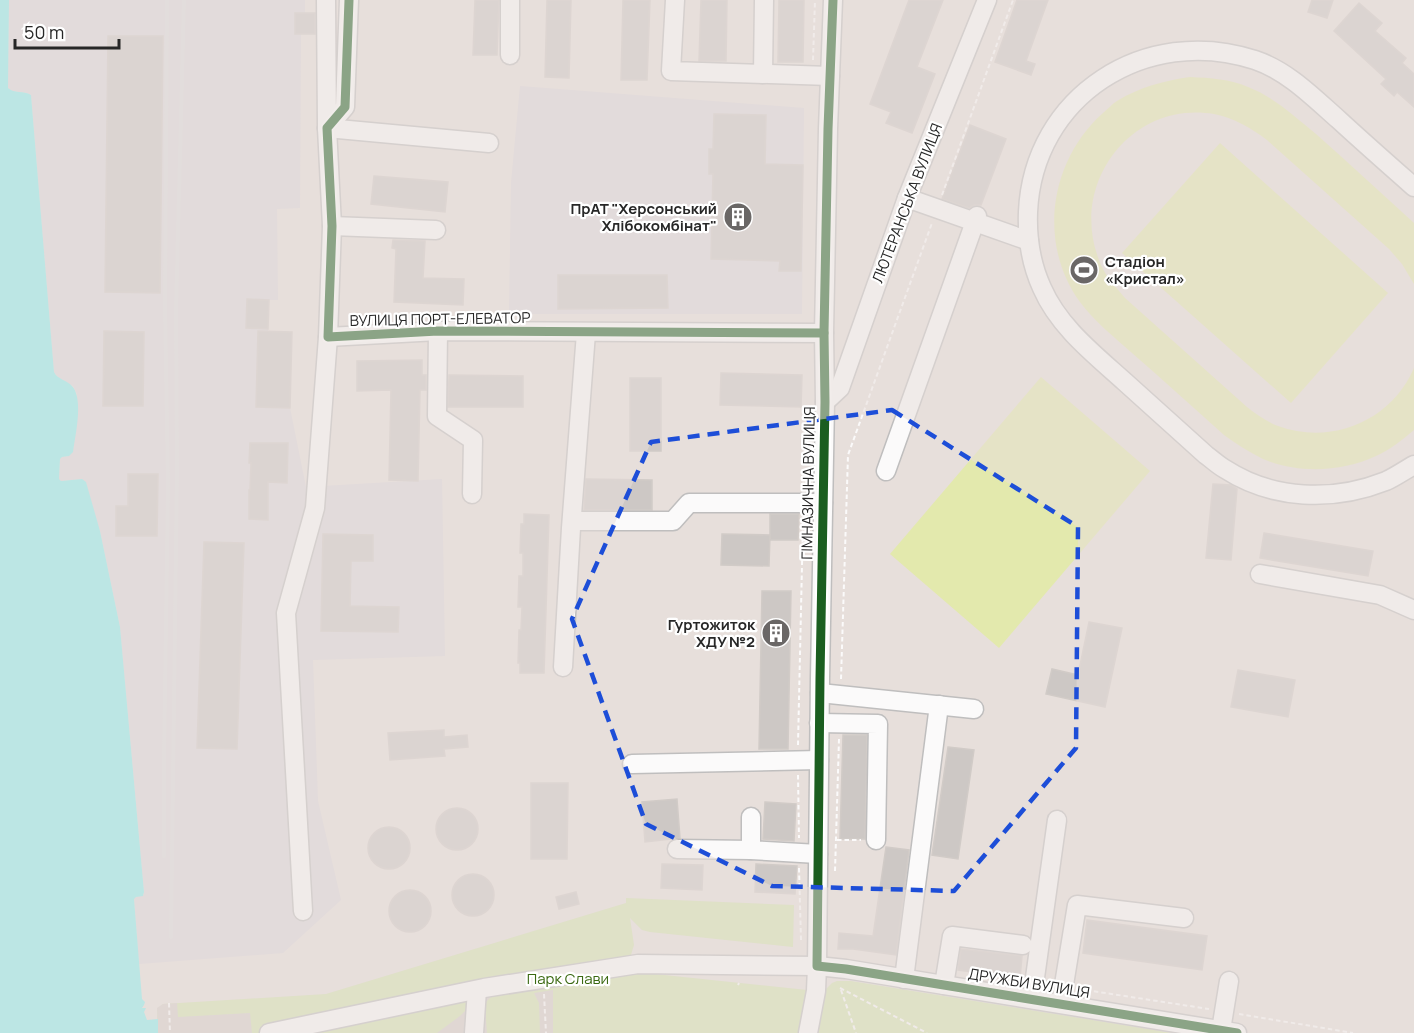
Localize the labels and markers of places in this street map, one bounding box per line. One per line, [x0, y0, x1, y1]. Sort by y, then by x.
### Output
place label: ПрАТ "Херсонський Хлібокомбінат" [571, 198, 717, 236]
building icon: ПрАТ "Херсонський Хлібокомбінат" [722, 201, 754, 233]
place label: Стадіон «Кристал» [1105, 251, 1185, 289]
sports icon: Стадіон «Кристал» [1068, 254, 1100, 286]
place label: Гуртожиток ХДУ №2 [668, 614, 756, 652]
building icon: Гуртожиток ХДУ №2 [760, 617, 792, 649]

